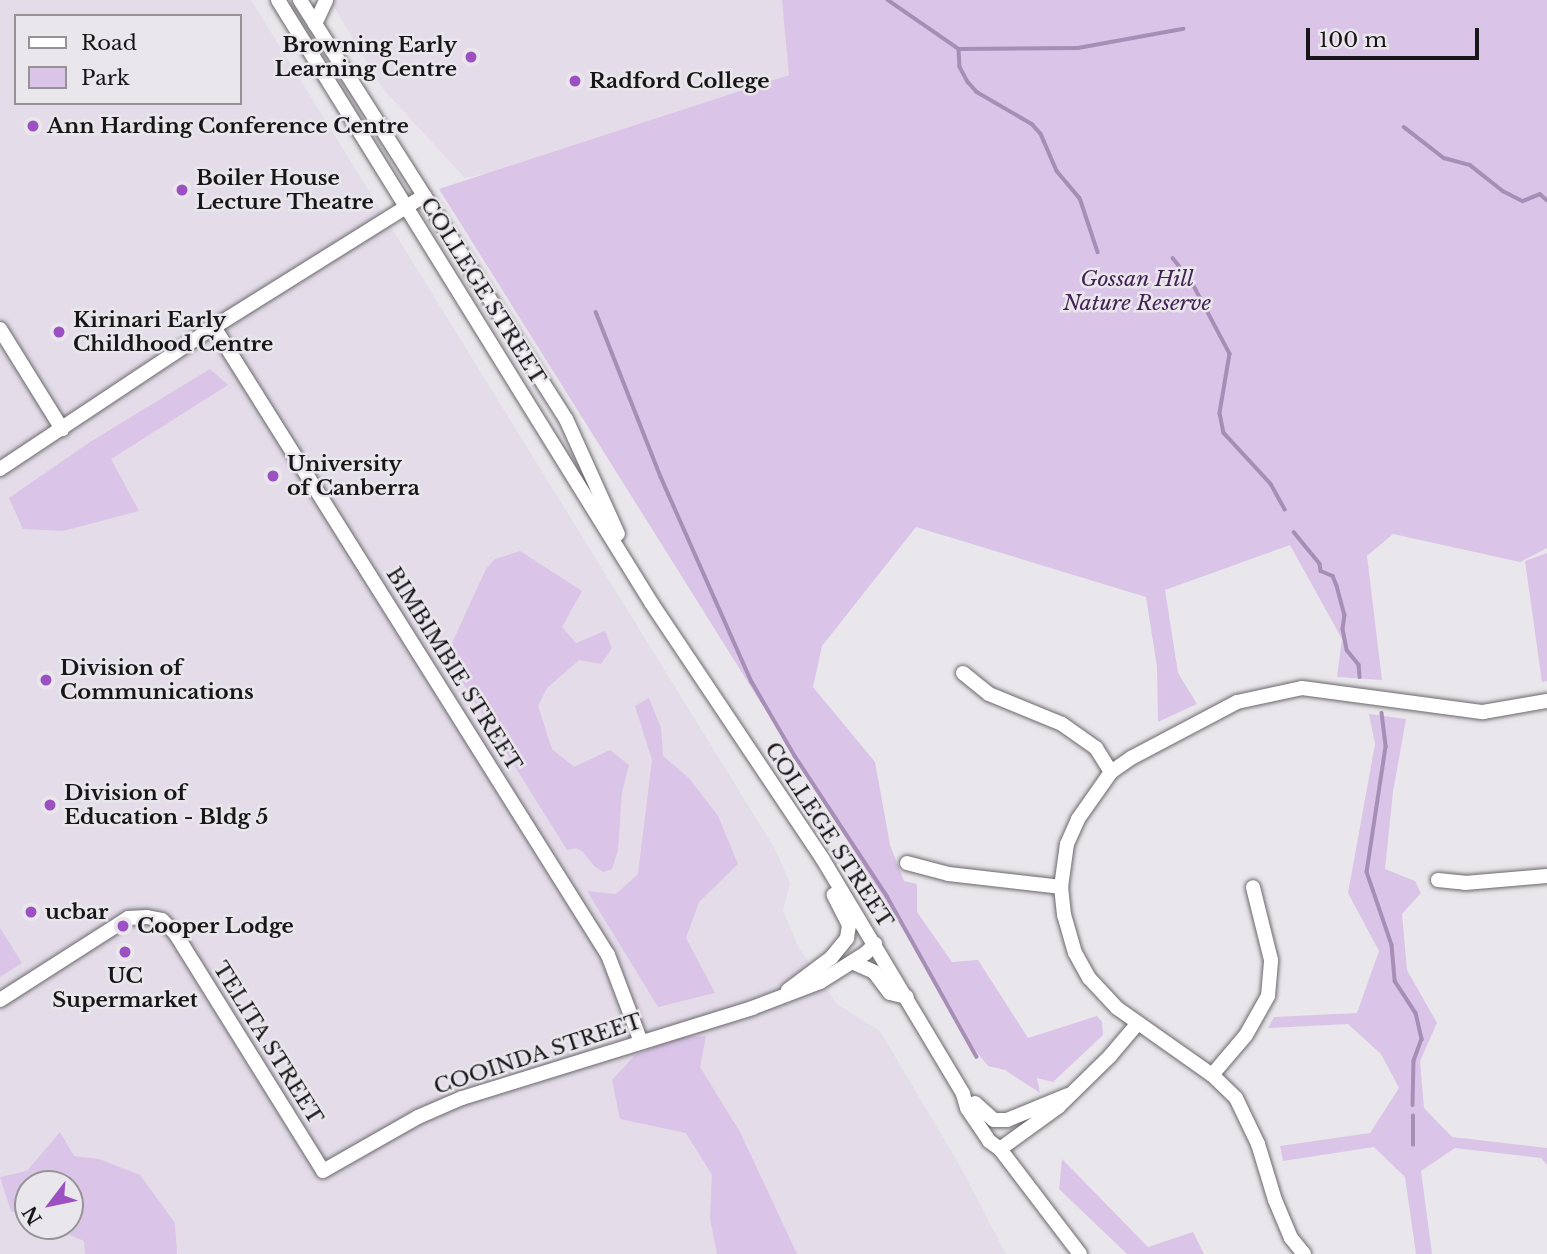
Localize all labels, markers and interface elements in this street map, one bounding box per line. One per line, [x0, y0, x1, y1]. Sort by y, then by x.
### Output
legend [14, 14, 242, 105]
scale bar [1309, 14, 1482, 58]
text: 100 m [1319, 27, 1387, 53]
text: Road [81, 30, 137, 56]
place label: Browning Early Learning Centre [274, 32, 457, 82]
marker: Browning Early Learning Centre [463, 49, 479, 65]
text: Park [81, 65, 130, 91]
place label: Radford College [589, 68, 769, 94]
marker: Radford College [567, 73, 583, 89]
place label: Ann Harding Conference Centre [47, 113, 409, 139]
marker: Ann Harding Conference Centre [25, 118, 41, 134]
place label: Boiler House Lecture Theatre [196, 165, 374, 215]
marker: Boiler House Lecture Theatre [174, 182, 190, 198]
street label: COLLEGE STREET [415, 193, 551, 389]
park label: Gossan Hill Nature Reserve [1063, 266, 1211, 316]
place label: Kirinari Early Childhood Centre [73, 307, 273, 357]
marker: Kirinari Early Childhood Centre [51, 324, 67, 340]
place label: University of Canberra [287, 451, 420, 501]
marker: University of Canberra [265, 468, 281, 484]
street label: BIMBIMBIE STREET [381, 563, 527, 775]
place label: Division of Communications [60, 655, 254, 705]
marker: Division of Communications [38, 672, 54, 688]
street label: COLLEGE STREET [760, 738, 898, 932]
place label: Division of Education - Bldg 5 [64, 780, 268, 830]
marker: Division of Education - Bldg 5 [42, 797, 58, 813]
place label: ucbar [45, 899, 108, 925]
marker: ucbar [23, 904, 39, 920]
place label: Cooper Lodge [137, 913, 294, 939]
marker: Cooper Lodge [115, 918, 131, 934]
marker: UC Supermarket [117, 944, 133, 960]
street label: TELITA STREET [208, 957, 328, 1129]
place label: UC Supermarket [52, 963, 198, 1013]
street label: COOINDA STREET [430, 1008, 646, 1100]
north arrow [14, 1170, 84, 1240]
text: N [18, 1202, 47, 1229]

